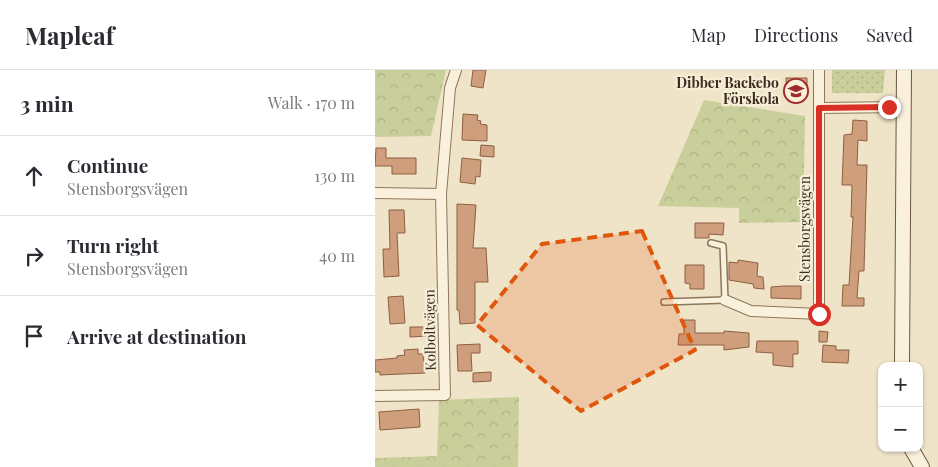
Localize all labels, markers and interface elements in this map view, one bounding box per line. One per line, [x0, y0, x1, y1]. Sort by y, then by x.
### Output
text: Mapleaf [25, 19, 114, 51]
text: Map [691, 23, 726, 47]
text: Directions [754, 23, 838, 47]
text: Saved [866, 23, 913, 47]
place label: Dibber Backebo Förskola [676, 73, 780, 108]
school or university icon: Dibber Backebo Förskola [783, 78, 809, 104]
text: 3 min [20, 89, 74, 117]
text: Walk · 170 m [268, 92, 355, 113]
route end [878, 96, 901, 119]
text: Continue [67, 152, 148, 178]
icon: ahead [20, 162, 48, 190]
text: 130 m [314, 165, 355, 186]
street label: Stensborgsvägen [795, 175, 814, 282]
text: Stensborgsvägen [67, 178, 188, 199]
text: Turn right [67, 232, 159, 258]
icon: right [20, 242, 48, 270]
text: 40 m [319, 245, 355, 266]
text: Stensborgsvägen [67, 258, 188, 279]
street label: Kolboltvägen [419, 288, 440, 371]
route start [808, 303, 831, 326]
icon: arrive [20, 322, 48, 350]
text: Arrive at destination [67, 323, 247, 349]
map controls [878, 362, 923, 452]
button: + [878, 362, 923, 407]
button: − [878, 407, 923, 452]

